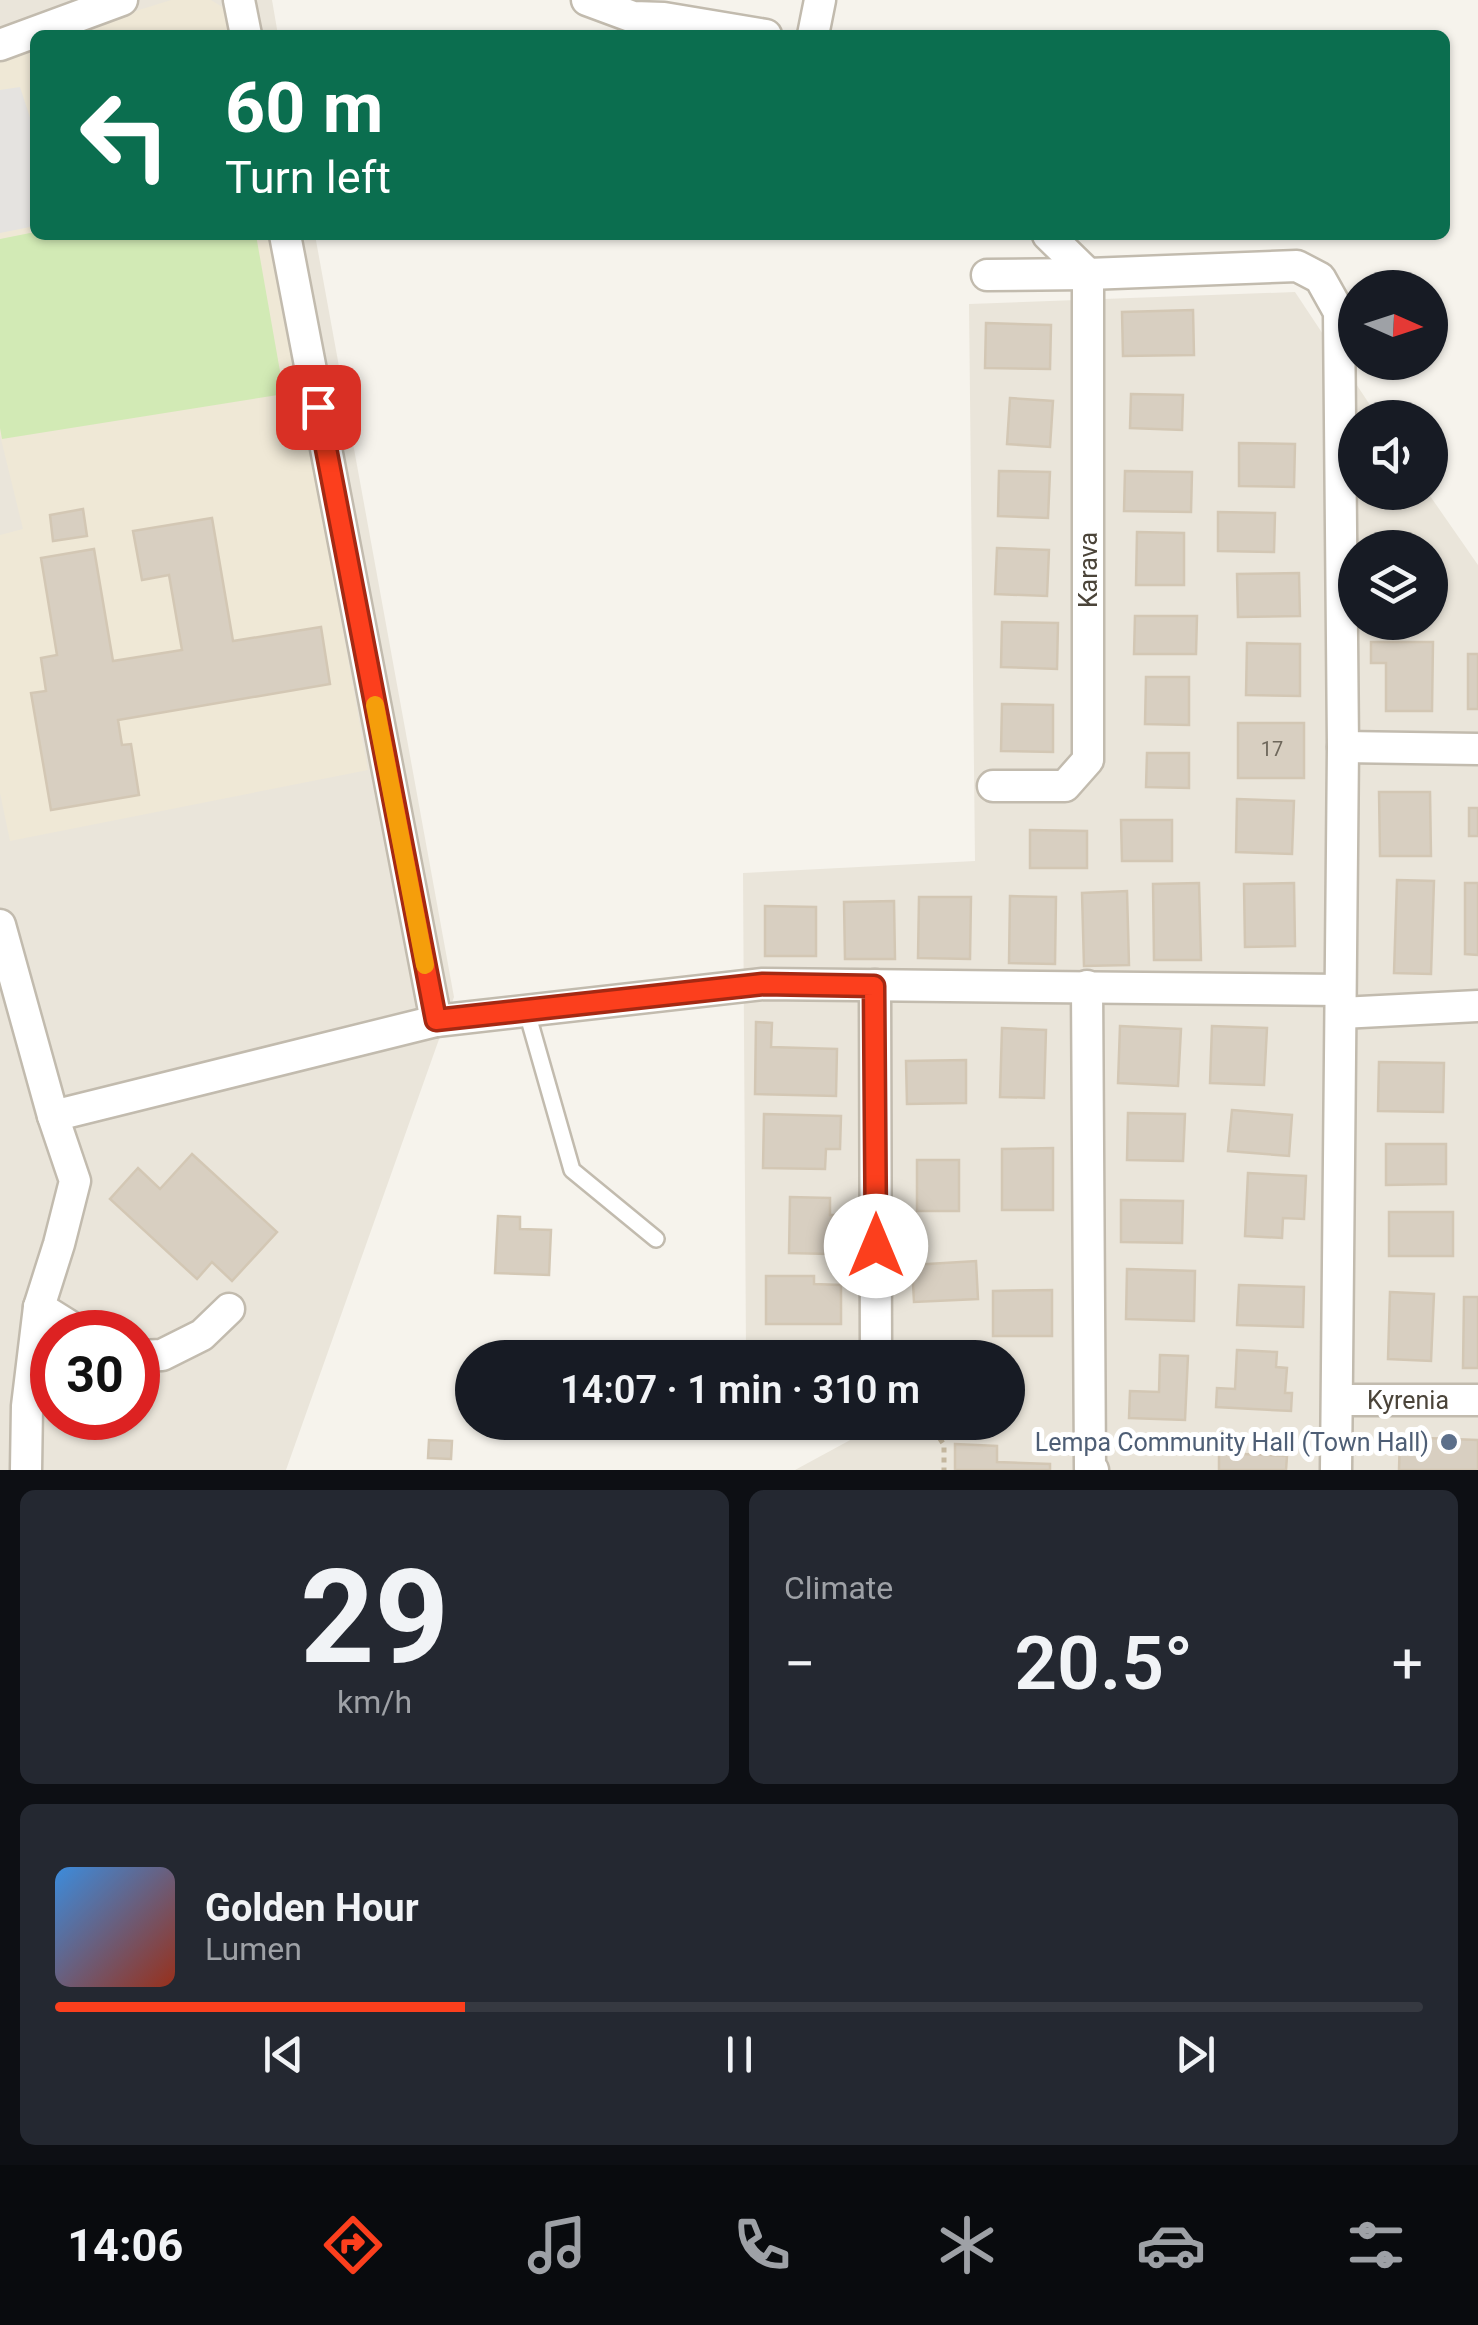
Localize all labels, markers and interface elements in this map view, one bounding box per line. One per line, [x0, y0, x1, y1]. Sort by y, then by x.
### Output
text: 60 m [225, 67, 383, 149]
icon: left [60, 70, 190, 200]
text: Turn left [225, 151, 391, 204]
north arrow [1338, 270, 1448, 380]
map controls [1338, 270, 1448, 640]
pin [276, 365, 361, 450]
icon: arrive [291, 380, 346, 435]
button: sound [1338, 400, 1448, 510]
button: layers [1338, 530, 1448, 640]
street label: Karava [1074, 532, 1103, 608]
house number: 17 [1261, 737, 1283, 761]
position arrow [824, 1194, 928, 1298]
speed limit sign: 30 [30, 1310, 160, 1440]
text: 14:07 · 1 min · 310 m [560, 1368, 920, 1412]
street label: Kyrenia [1367, 1386, 1449, 1415]
place label: Lempa Community Hall (Town Hall) [1035, 1428, 1429, 1457]
marker: Lempa Community Hall (Town Hall) [1438, 1431, 1460, 1453]
text: 29 [300, 1541, 449, 1694]
text: Climate [784, 1569, 893, 1607]
text: 20.5° [1014, 1619, 1193, 1707]
text: − [784, 1632, 815, 1696]
text: + [1392, 1632, 1423, 1696]
text: km/h [337, 1683, 412, 1721]
text: Golden Hour [205, 1886, 419, 1930]
text: Lumen [205, 1930, 302, 1968]
icon: previous [256, 2027, 311, 2082]
icon: pause [712, 2027, 767, 2082]
icon: next [1168, 2027, 1223, 2082]
icon: directions [318, 2210, 388, 2280]
icon: music [522, 2210, 592, 2280]
icon: phone [727, 2210, 797, 2280]
icon: climate [932, 2210, 1002, 2280]
icon: car [1136, 2210, 1206, 2280]
icon: filters [1341, 2210, 1411, 2280]
text: 14:06 [67, 2219, 183, 2272]

